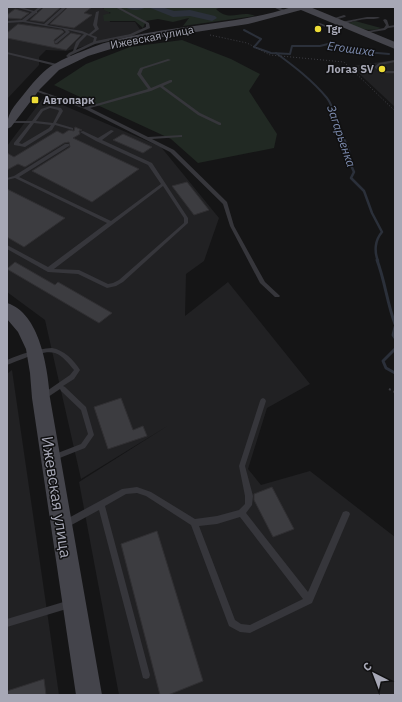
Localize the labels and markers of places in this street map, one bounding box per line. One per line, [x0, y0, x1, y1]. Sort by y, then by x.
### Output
place label: Tgr [326, 22, 343, 36]
marker: Tgr [313, 24, 323, 34]
place label: Логаз SV [326, 62, 374, 76]
marker: Логаз SV [377, 64, 387, 74]
place label: Автопарк [43, 93, 95, 107]
marker: Автопарк [30, 95, 40, 105]

